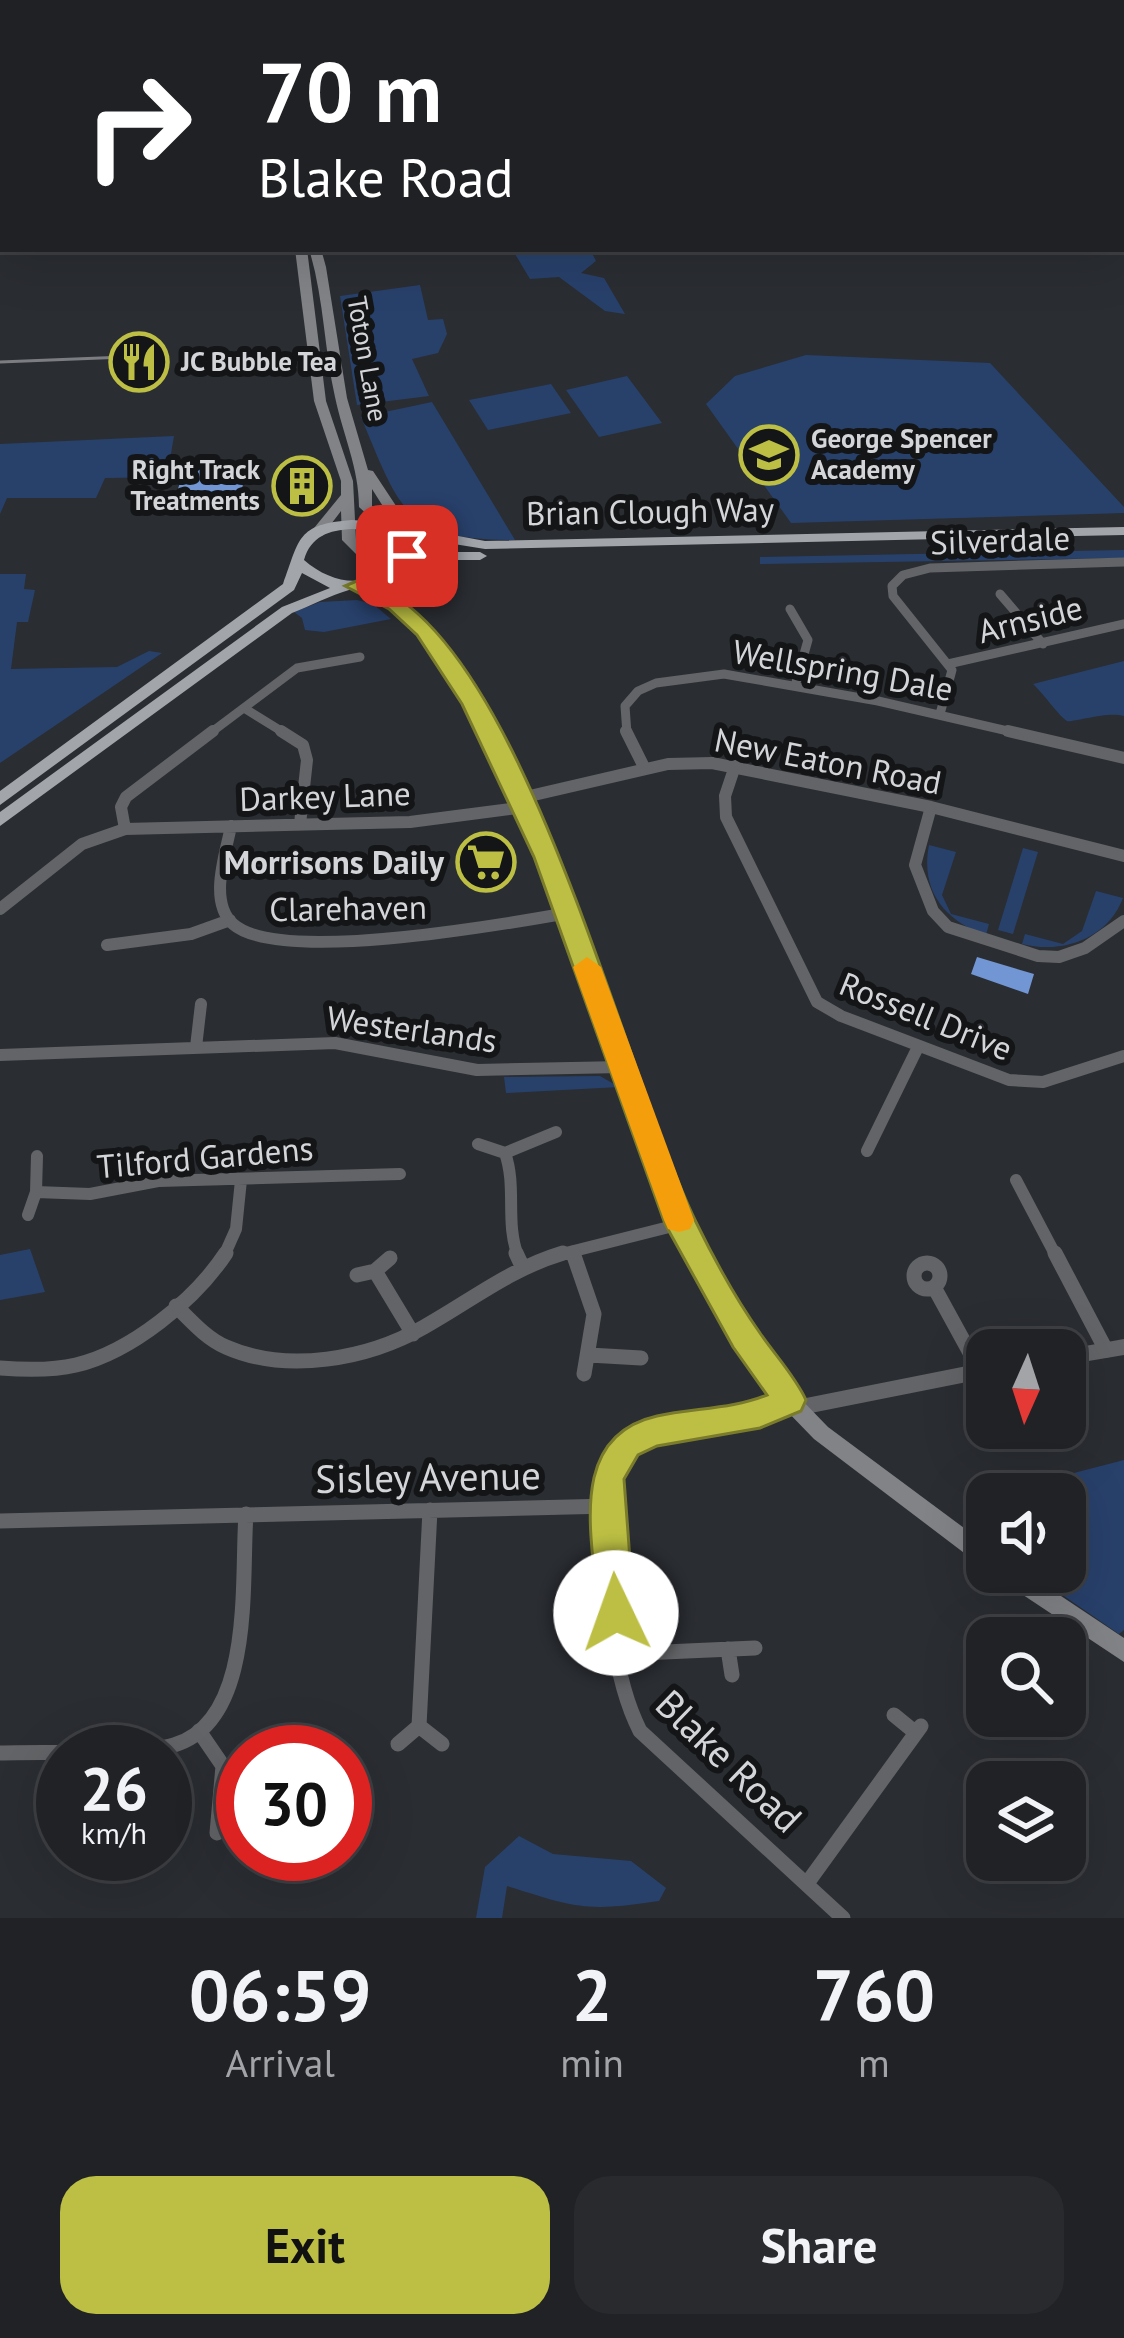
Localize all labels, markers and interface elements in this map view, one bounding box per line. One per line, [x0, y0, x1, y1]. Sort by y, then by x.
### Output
text: 70 m [258, 36, 442, 145]
icon: right [60, 48, 216, 204]
text: Blake Road [258, 142, 513, 212]
street label: Toton Lane [340, 294, 396, 424]
restaurant icon: JC Bubble Tea [108, 331, 170, 393]
place label: JC Bubble Tea [180, 344, 337, 378]
place label: George Spencer Academy [811, 421, 992, 486]
school or university icon: George Spencer Academy [738, 424, 800, 486]
place label: Right Track Treatments [131, 452, 261, 517]
building icon: Right Track Treatments [271, 455, 333, 517]
street label: Brian Clough Way [526, 487, 775, 534]
pin [356, 505, 458, 607]
street label: Silverdale [929, 516, 1071, 563]
icon: arrive [374, 523, 440, 589]
street label: Arnside [973, 585, 1086, 652]
street label: Wellspring Dale [730, 629, 956, 710]
street label: New Eaton Road [711, 717, 945, 804]
street label: Darkey Lane [239, 771, 411, 820]
supermarket icon: Morrisons Daily [455, 831, 517, 893]
place label: Morrisons Daily [224, 840, 445, 883]
street label: Clarehaven [269, 885, 427, 930]
street label: Rossell Drive [834, 961, 1019, 1070]
street label: Westerlands [324, 995, 500, 1062]
street label: Tilford Gardens [95, 1126, 315, 1187]
north arrow [966, 1329, 1086, 1449]
map controls [966, 1329, 1086, 1881]
street label: Sisley Avenue [315, 1449, 541, 1504]
button: sound [966, 1473, 1086, 1593]
position arrow [553, 1550, 679, 1676]
button: search [966, 1617, 1086, 1737]
street label: Blake Road [645, 1678, 813, 1843]
speed limit sign: 30 [216, 1725, 372, 1881]
text: 26 [80, 1749, 148, 1827]
button: layers [966, 1761, 1086, 1881]
text: km/h [81, 1813, 147, 1852]
text: 06:59 [189, 1948, 372, 2041]
text: 2 [572, 1948, 613, 2041]
text: 760 [813, 1948, 935, 2041]
text: Arrival [226, 2037, 335, 2088]
text: min [560, 2037, 624, 2088]
text: m [858, 2037, 890, 2088]
button: Exit [60, 2176, 550, 2314]
button: Share [574, 2176, 1064, 2314]

